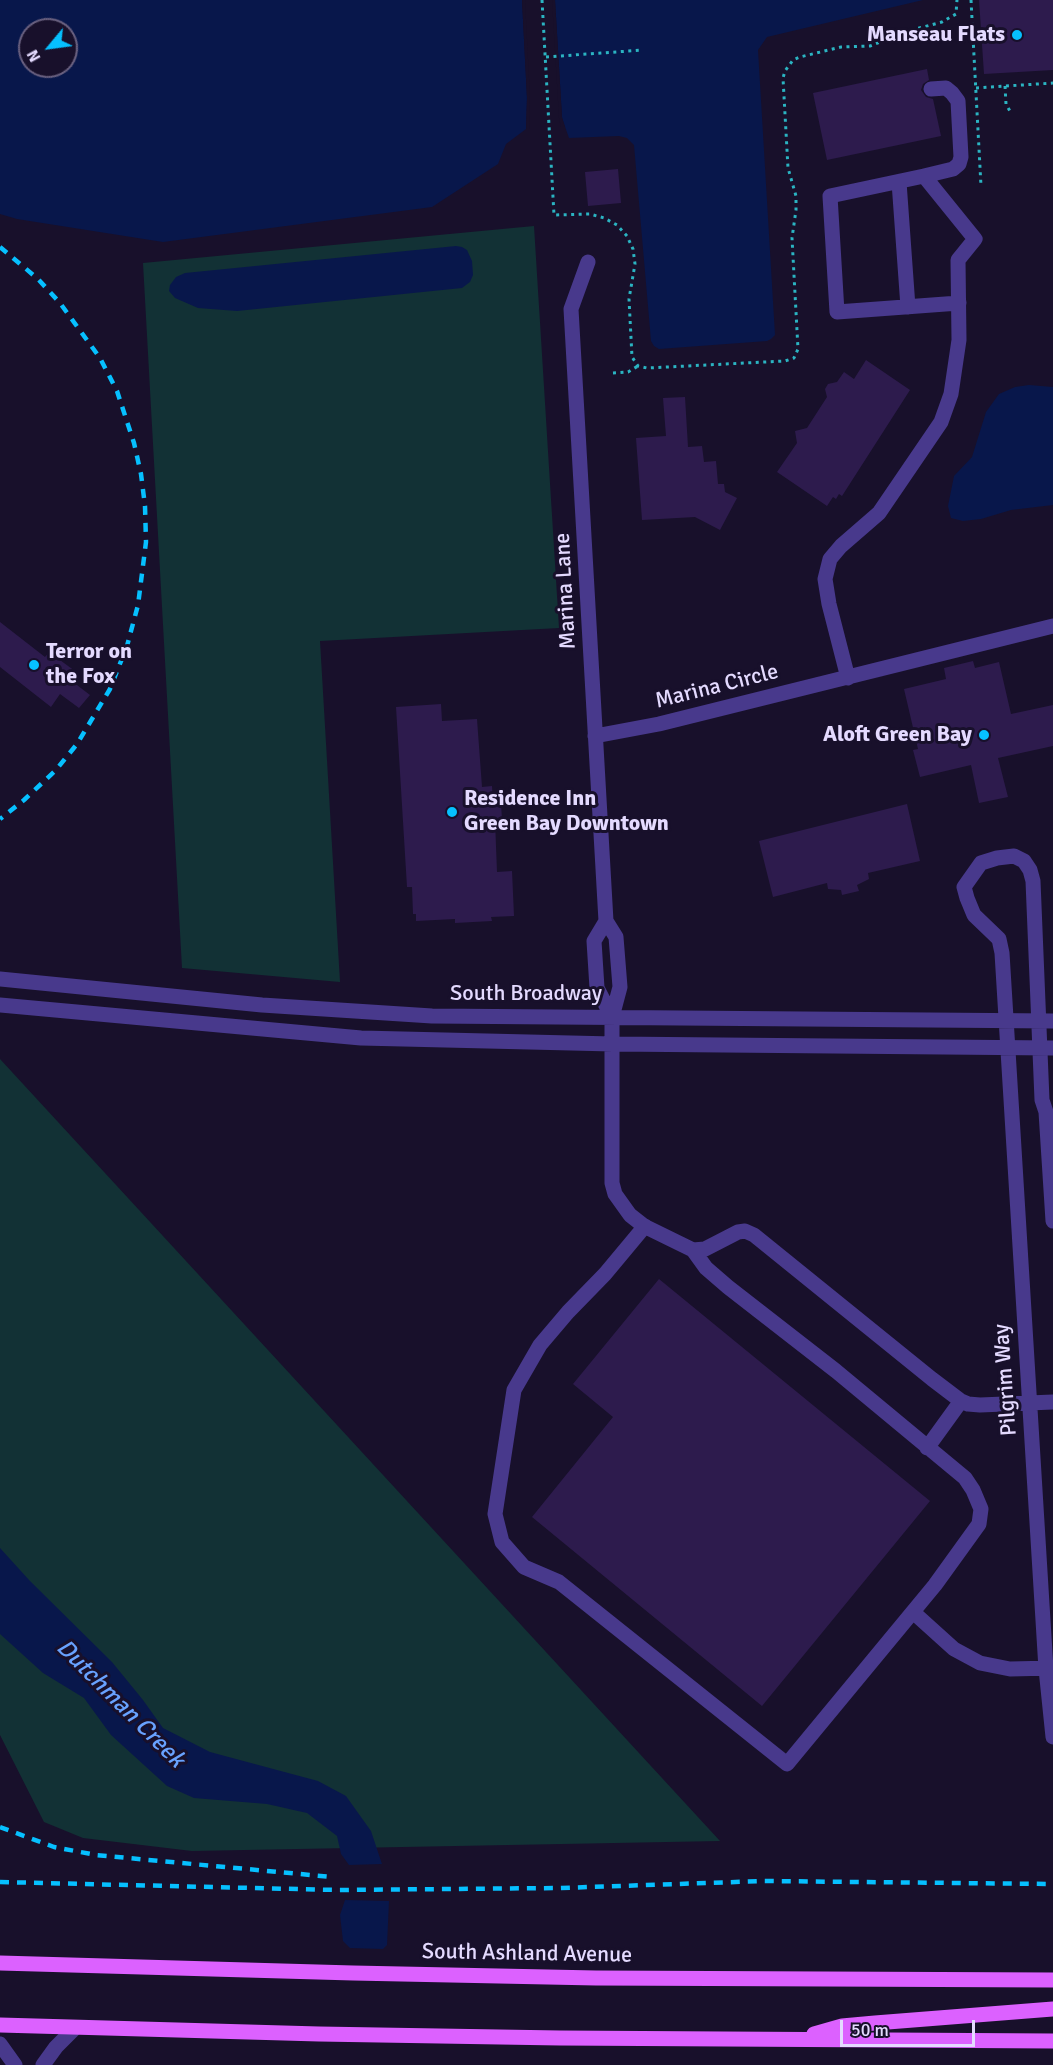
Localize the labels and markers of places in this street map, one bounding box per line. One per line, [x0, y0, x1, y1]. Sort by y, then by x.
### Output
place label: Manseau Flats [867, 22, 1005, 48]
marker: Manseau Flats [1010, 28, 1024, 42]
place label: Terror on the Fox [46, 639, 132, 690]
marker: Terror on the Fox [27, 658, 41, 672]
place label: Aloft Green Bay [823, 722, 972, 748]
marker: Aloft Green Bay [977, 728, 991, 742]
place label: Residence Inn Green Bay Downtown [464, 786, 669, 837]
marker: Residence Inn Green Bay Downtown [445, 805, 459, 819]

